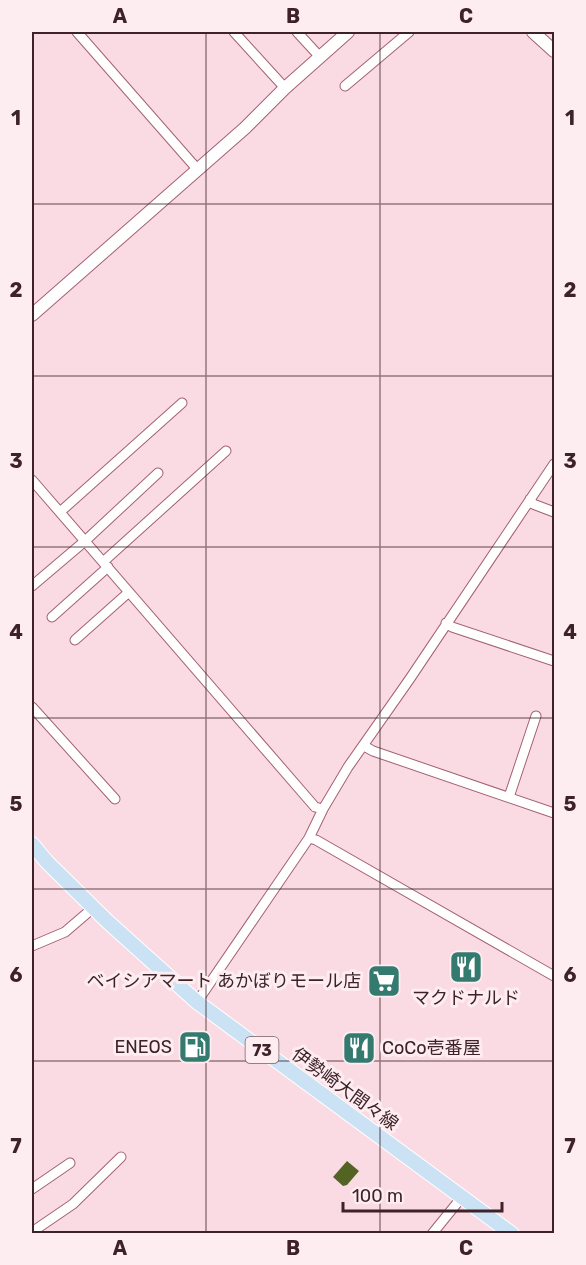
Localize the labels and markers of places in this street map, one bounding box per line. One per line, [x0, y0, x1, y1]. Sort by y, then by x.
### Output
restaurant icon: マクドナルド [448, 949, 484, 985]
supermarket icon: ベイシアマート あかぼりモール店 [366, 963, 402, 999]
place label: ベイシアマート あかぼりモール店 [87, 970, 361, 992]
place label: マクドナルド [412, 987, 520, 1009]
fuel station icon: ENEOS [177, 1029, 213, 1065]
restaurant icon: CoCo壱番屋 [341, 1030, 377, 1066]
place label: ENEOS [114, 1036, 172, 1058]
place label: CoCo壱番屋 [382, 1037, 481, 1059]

